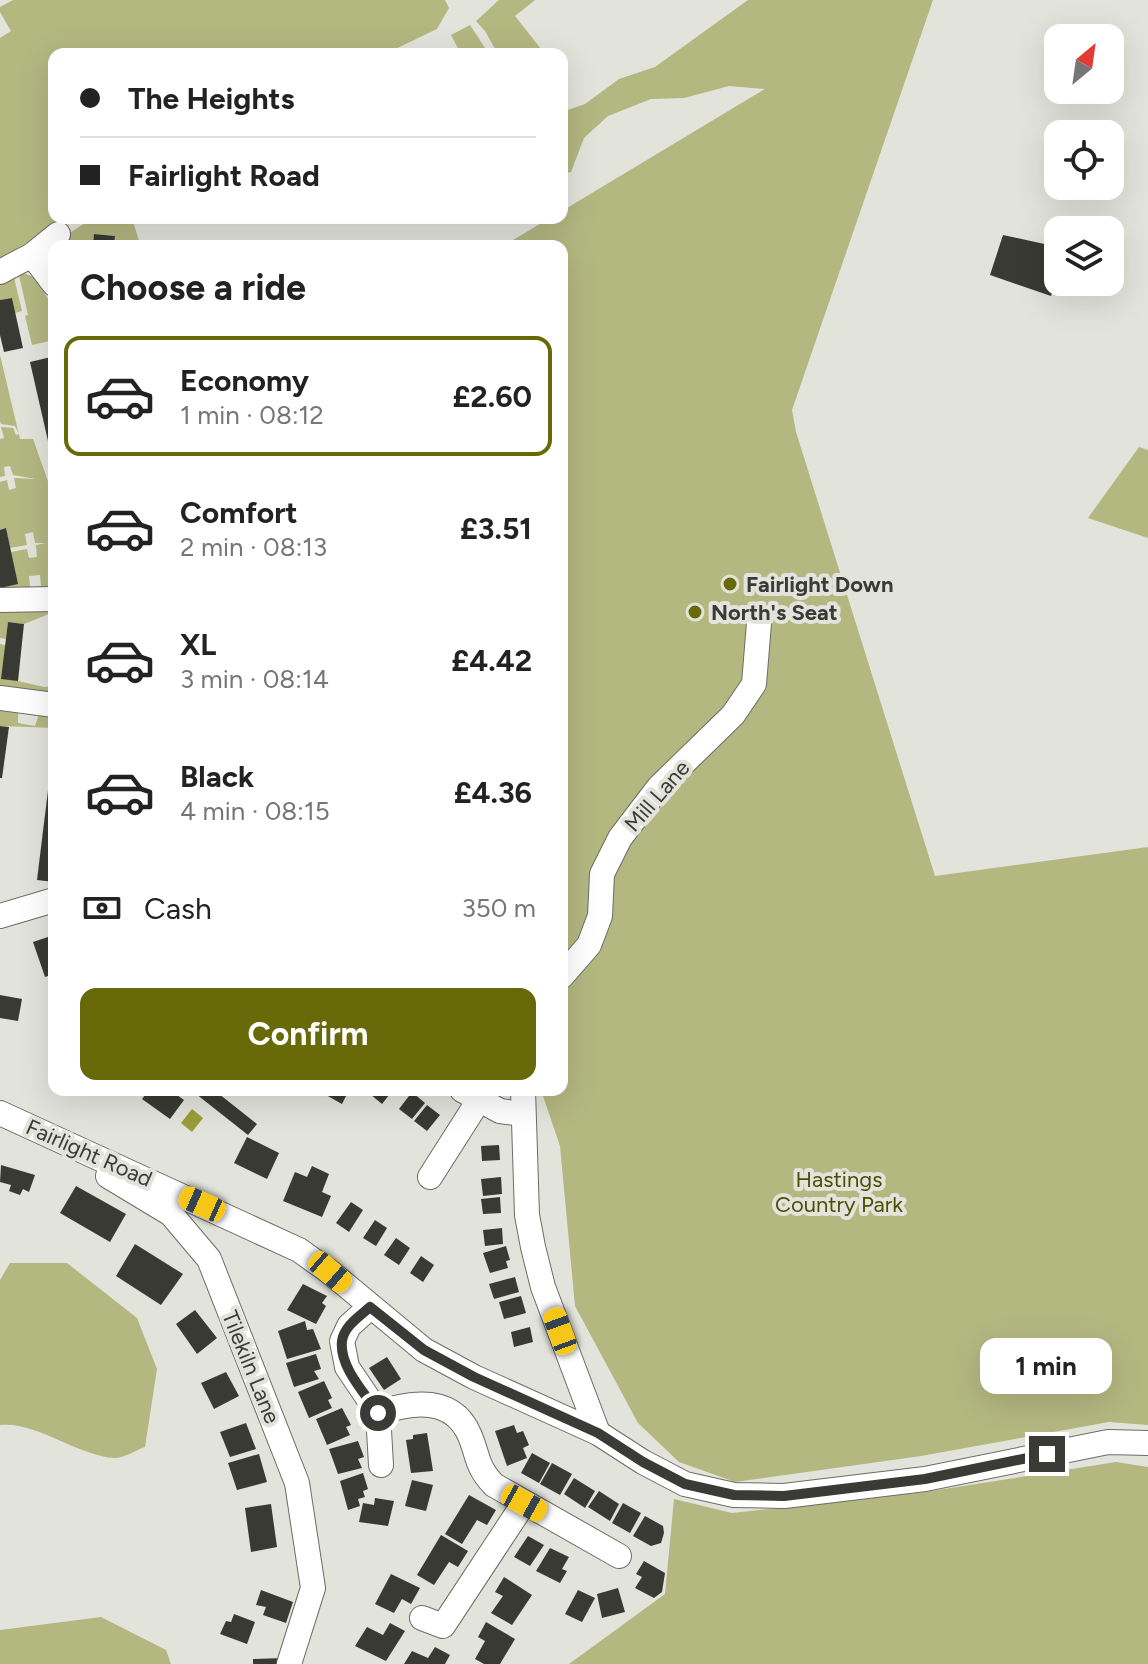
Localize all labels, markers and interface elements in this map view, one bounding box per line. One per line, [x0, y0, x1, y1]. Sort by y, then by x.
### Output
north arrow [1044, 24, 1124, 104]
map controls [1044, 24, 1124, 296]
text: The Heights [128, 80, 295, 117]
button: locate [1044, 120, 1124, 200]
text: Fairlight Road [128, 157, 320, 194]
button: layers [1044, 216, 1124, 296]
text: Choose a ride [80, 266, 306, 309]
icon: car [84, 360, 156, 432]
text: Economy [180, 362, 309, 399]
text: £2.60 [453, 378, 532, 415]
text: 1 min · 08:12 [180, 399, 324, 431]
icon: car [84, 492, 156, 564]
text: Comfort [180, 494, 298, 531]
text: £3.51 [460, 510, 532, 547]
text: 2 min · 08:13 [180, 531, 327, 563]
place label: Fairlight Down [746, 571, 893, 598]
marker: Fairlight Down [721, 575, 739, 593]
place label: North's Seat [711, 599, 838, 626]
marker: North's Seat [686, 603, 704, 621]
icon: car [84, 624, 156, 696]
text: XL [180, 626, 216, 663]
text: £4.42 [451, 642, 532, 679]
text: 3 min · 08:14 [180, 663, 329, 695]
street label: Mill Lane [619, 755, 695, 837]
icon: car [84, 756, 156, 828]
text: Black [180, 758, 254, 795]
text: £4.36 [454, 774, 532, 811]
text: 4 min · 08:15 [180, 795, 330, 827]
icon: cash [80, 886, 124, 930]
text: Cash [144, 890, 212, 927]
text: 350 m [462, 892, 536, 924]
button: Confirm [80, 988, 536, 1080]
street label: Fairlight Road [22, 1113, 156, 1193]
park label: Hastings Country Park [775, 1166, 903, 1218]
car [175, 1183, 229, 1225]
car [304, 1247, 356, 1297]
car [541, 1304, 579, 1358]
street label: Tilekiln Lane [216, 1307, 286, 1427]
callout: 1 min [981, 1338, 1113, 1394]
text: 1 min [1015, 1350, 1077, 1382]
route start [360, 1395, 396, 1431]
route end [1029, 1436, 1065, 1472]
car [497, 1481, 551, 1525]

